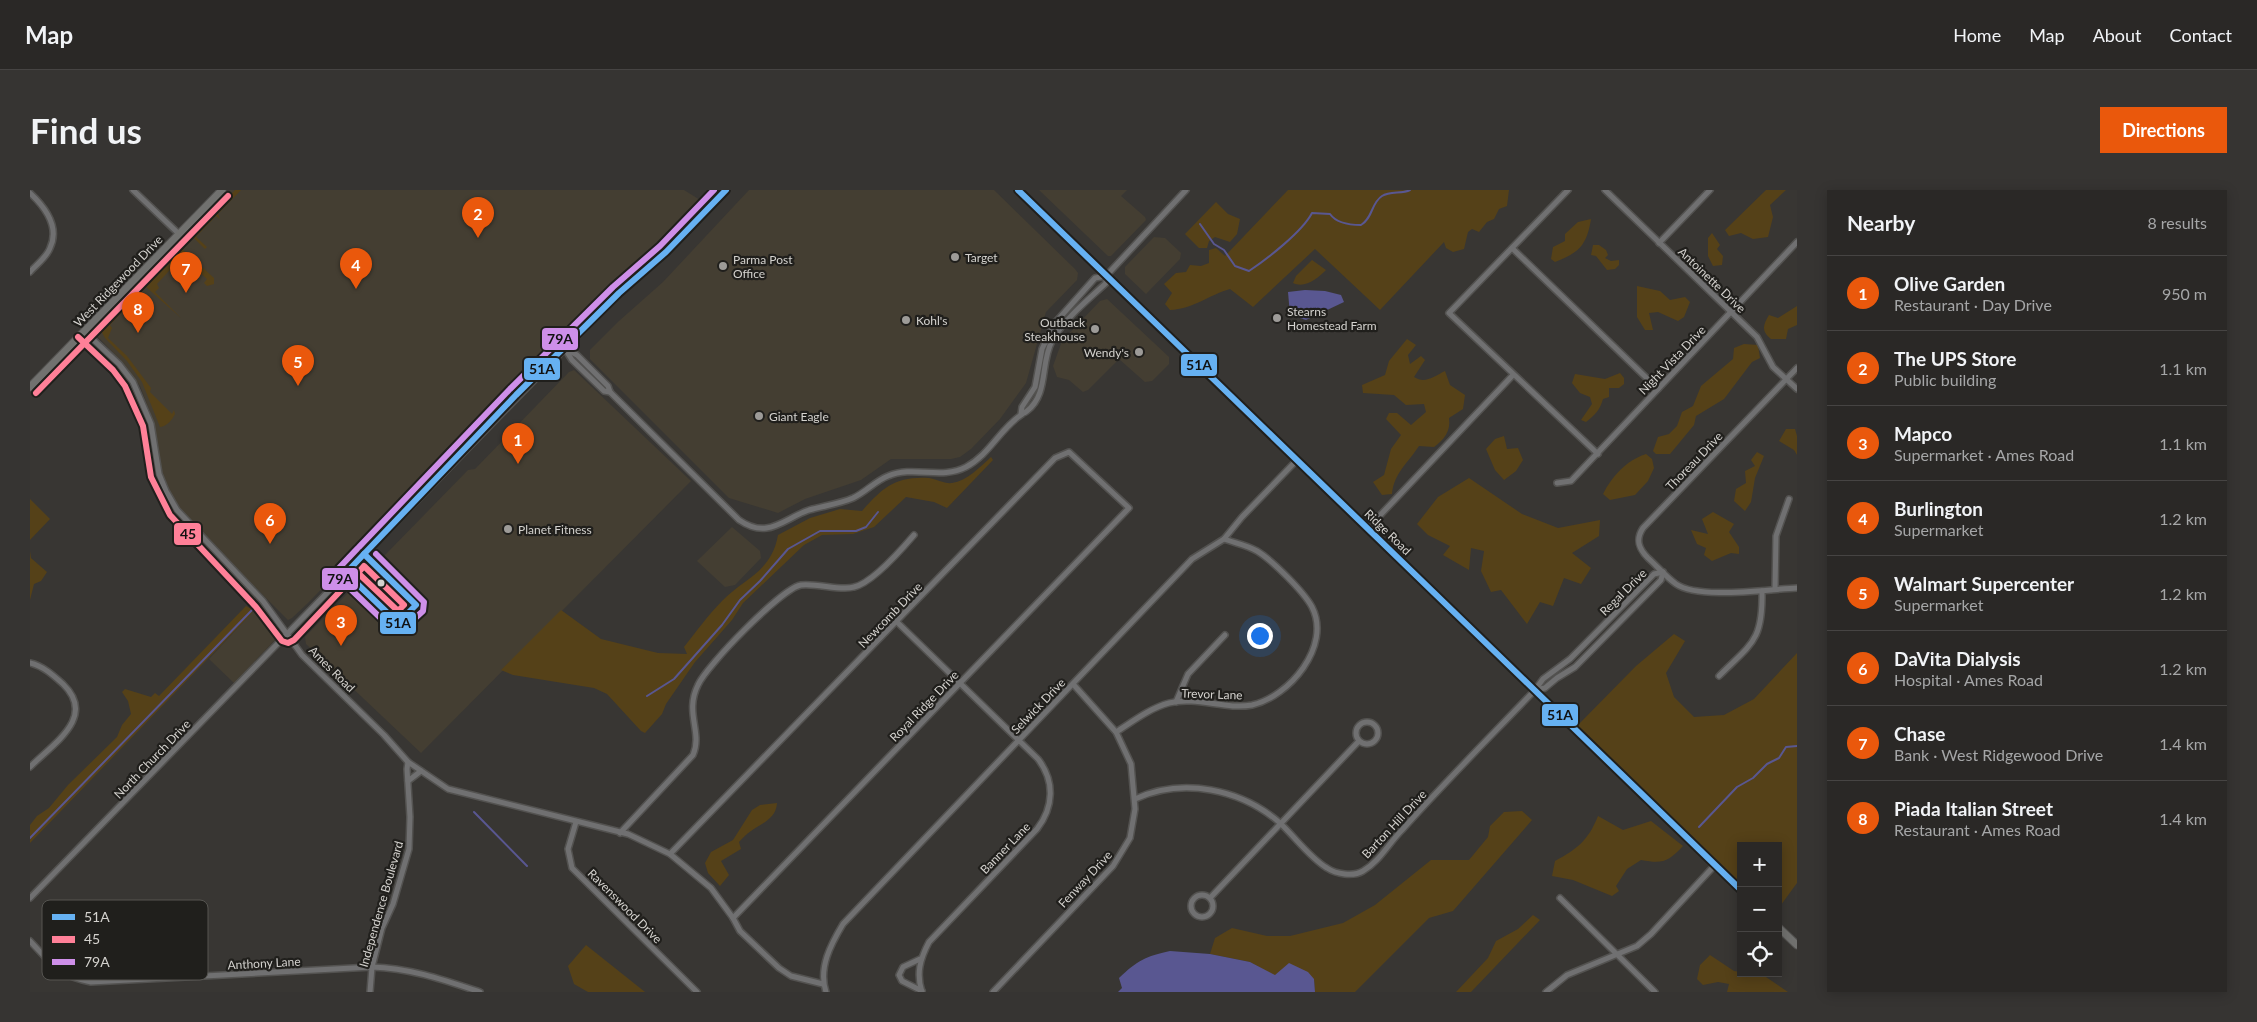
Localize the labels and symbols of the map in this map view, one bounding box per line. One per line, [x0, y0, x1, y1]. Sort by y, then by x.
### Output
pin: 2 [462, 197, 494, 238]
street label: West Ridgewood Drive [70, 232, 166, 330]
street label: Antoinette Drive [1675, 244, 1749, 316]
pin: 4 [340, 248, 372, 289]
place label: Target [965, 250, 998, 265]
marker: Target [949, 251, 961, 263]
pin: 7 [170, 252, 202, 293]
place label: Parma Post Office [733, 252, 793, 281]
marker: Parma Post Office [717, 260, 729, 272]
pin: 8 [122, 292, 154, 333]
place label: Stearns Homestead Farm [1287, 304, 1377, 333]
marker: Stearns Homestead Farm [1271, 312, 1283, 324]
place label: Kohl's [916, 313, 947, 328]
marker: Kohl's [900, 314, 912, 326]
place label: Outback Steakhouse [1024, 315, 1086, 344]
street label: Night Vista Drive [1635, 322, 1709, 398]
marker: Outback Steakhouse [1089, 323, 1101, 335]
line badge: 79A [541, 327, 579, 351]
text: 79A [547, 330, 573, 347]
pin: 5 [282, 345, 314, 386]
place label: Wendy's [1084, 345, 1129, 360]
marker: Wendy's [1133, 346, 1145, 358]
line badge: 51A [1180, 353, 1218, 377]
text: 51A [1186, 356, 1212, 373]
line badge: 51A [523, 357, 561, 381]
text: 51A [529, 360, 555, 377]
place label: Giant Eagle [769, 409, 829, 424]
marker: Giant Eagle [753, 410, 765, 422]
pin: 1 [502, 423, 534, 464]
street label: Thoreau Drive [1662, 429, 1726, 493]
pin: 6 [254, 503, 286, 544]
street label: Ridge Road [1361, 506, 1415, 558]
line badge: 45 [173, 522, 202, 546]
place label: Planet Fitness [518, 522, 592, 537]
marker: Planet Fitness [502, 523, 514, 535]
text: 45 [180, 525, 196, 542]
street label: Regal Drive [1596, 565, 1650, 619]
line badge: 79A [321, 567, 359, 591]
text: 79A [327, 570, 353, 587]
unlabelled marker [376, 578, 386, 588]
street label: Newcomb Drive [855, 579, 925, 651]
pin: 3 [325, 605, 357, 646]
line badge: 51A [379, 611, 417, 635]
text: 51A [385, 614, 411, 631]
your location [1247, 623, 1273, 649]
street label: Ames Road [306, 643, 358, 695]
street label: Royal Ridge Drive [886, 667, 962, 745]
street label: Selwick Drive [1008, 675, 1068, 737]
street label: Trevor Lane [1181, 685, 1243, 703]
line badge: 51A [1541, 703, 1579, 727]
text: 51A [1547, 706, 1573, 723]
street label: North Church Drive [111, 716, 193, 802]
street label: Barton Hill Drive [1358, 787, 1430, 861]
street label: Banner Lane [977, 819, 1033, 877]
street label: Independence Boulevard [356, 839, 406, 969]
street label: Fenway Drive [1055, 848, 1115, 910]
street label: Ravenswood Drive [585, 866, 665, 946]
legend [42, 900, 208, 980]
text: 51A [84, 908, 110, 925]
text: 45 [84, 930, 100, 947]
text: 79A [84, 953, 110, 970]
street label: Anthony Lane [227, 954, 301, 972]

